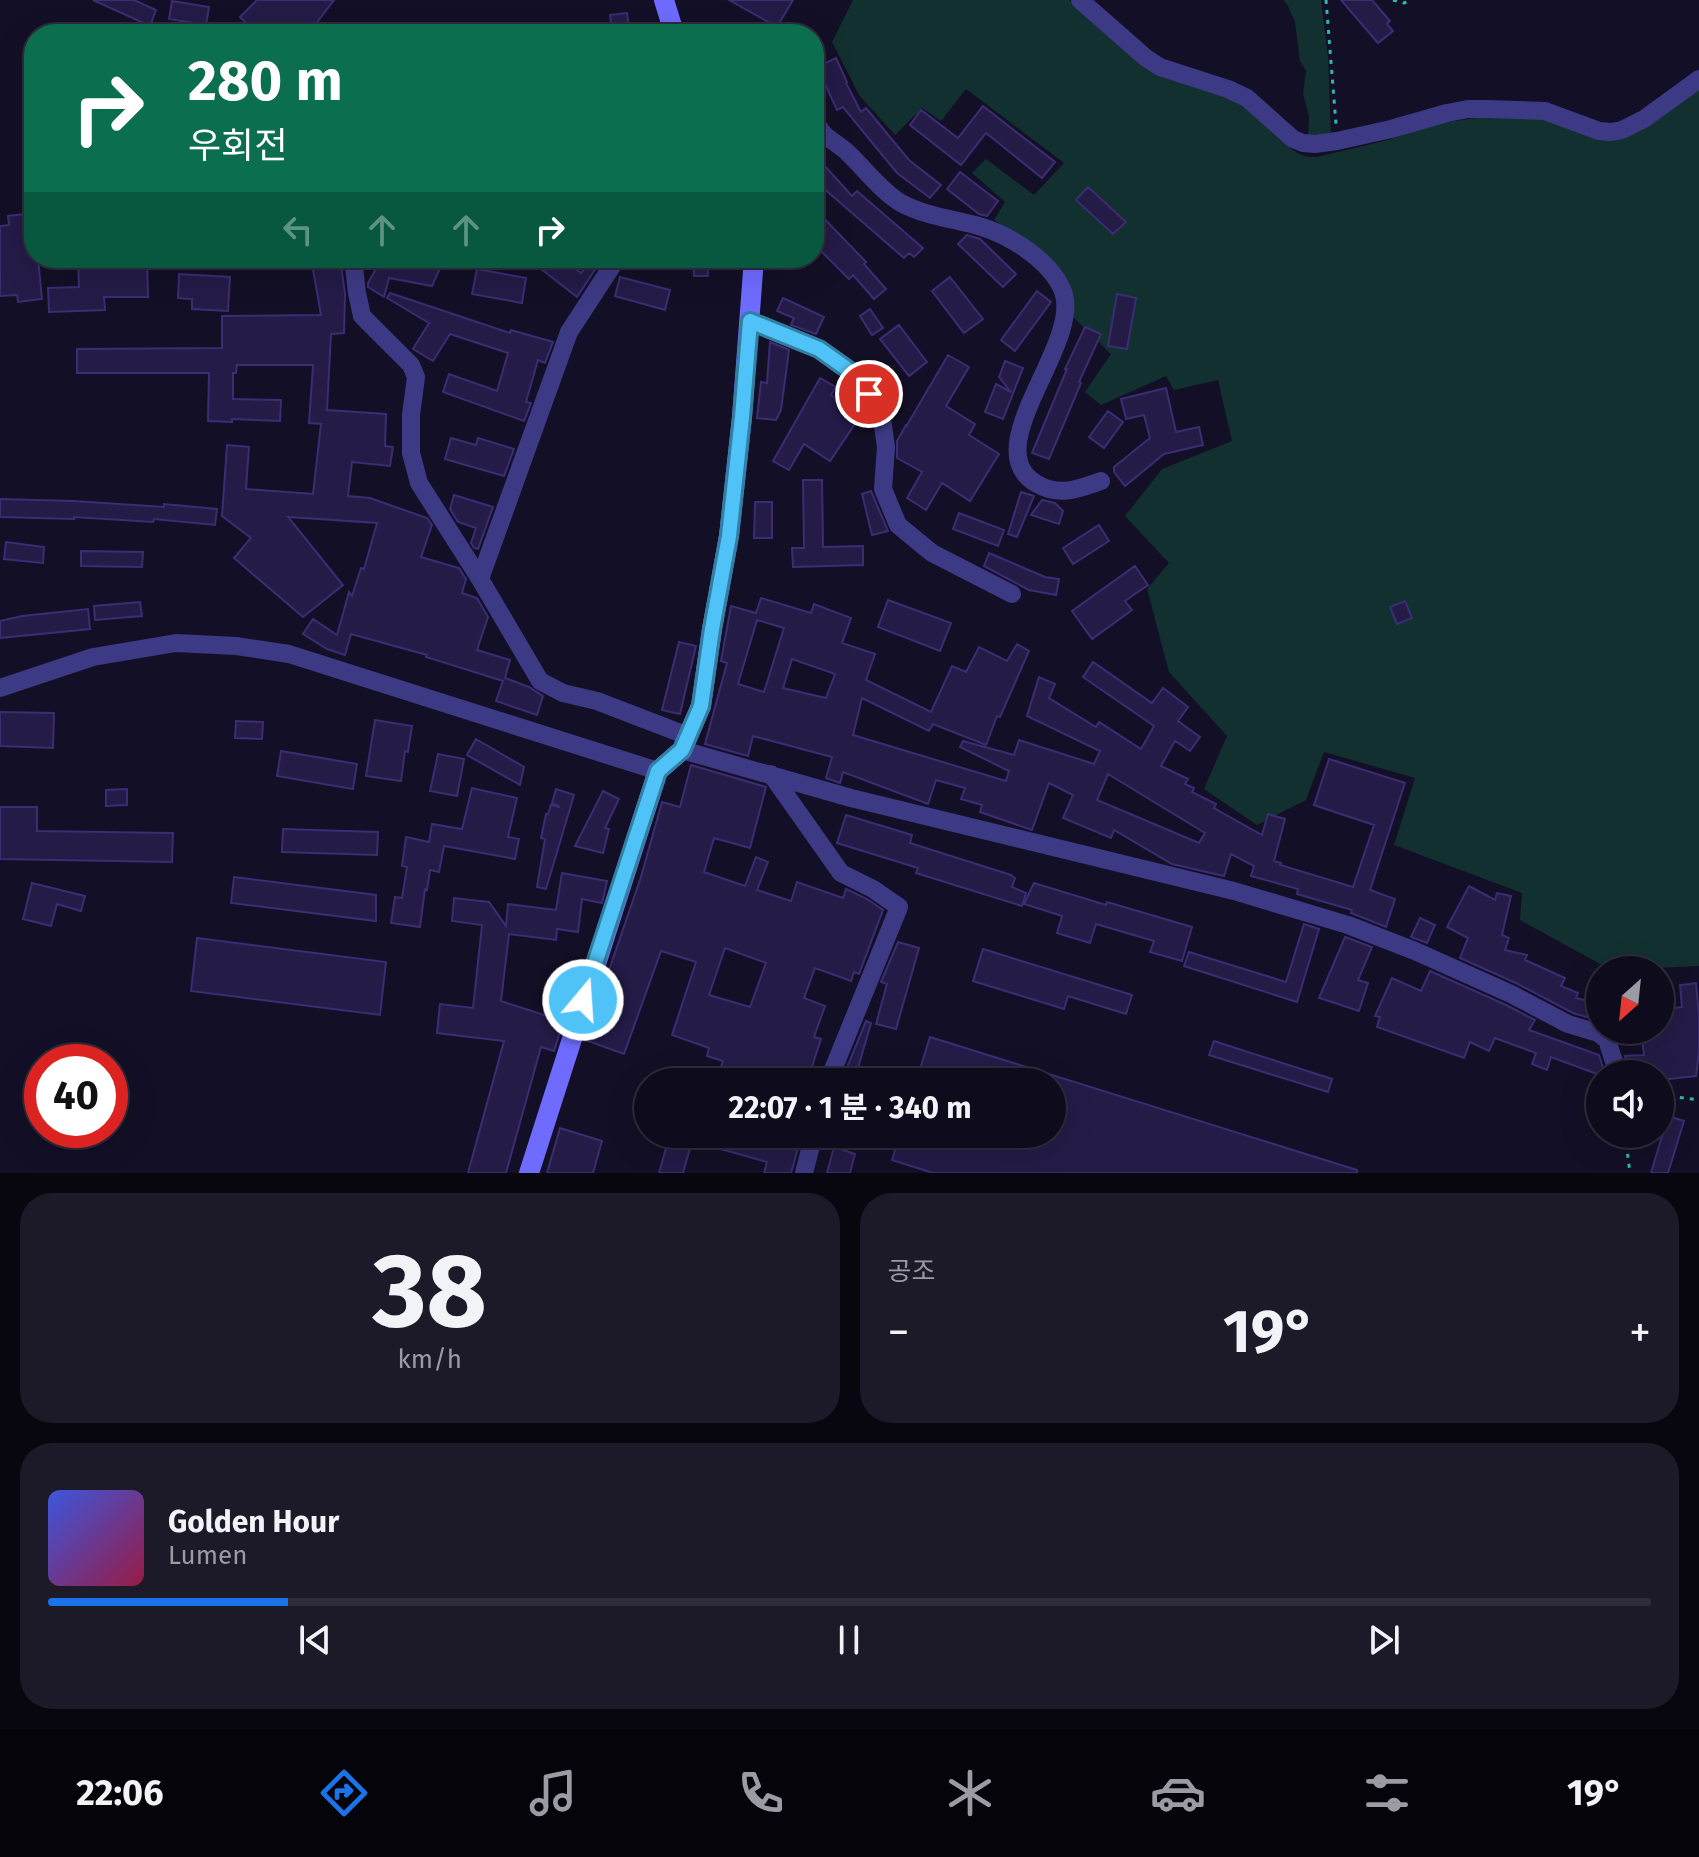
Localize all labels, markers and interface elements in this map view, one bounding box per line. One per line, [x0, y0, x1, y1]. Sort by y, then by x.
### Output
text: 280 m [188, 48, 343, 115]
icon: right [56, 56, 160, 160]
text: 우회전 [188, 124, 287, 168]
icon: left [276, 208, 320, 252]
icon: ahead [360, 208, 404, 252]
icon: ahead [444, 208, 488, 252]
icon: right [528, 208, 572, 252]
pin [835, 360, 903, 428]
icon: arrive [847, 372, 891, 416]
north arrow [1586, 956, 1674, 1044]
map controls [1586, 956, 1674, 1148]
position arrow [541, 958, 625, 1042]
speed limit sign: 40 [24, 1044, 128, 1148]
button: sound [1586, 1060, 1674, 1148]
text: 22:07 · 1 분 · 340 m [728, 1090, 972, 1126]
text: 38 [372, 1229, 487, 1354]
text: 공조 [888, 1256, 935, 1287]
text: 19° [1223, 1296, 1316, 1368]
text: − [888, 1306, 910, 1359]
text: + [1629, 1306, 1651, 1359]
text: km/h [398, 1344, 462, 1375]
text: Golden Hour [168, 1504, 339, 1540]
text: Lumen [168, 1540, 247, 1571]
icon: previous [293, 1618, 337, 1662]
icon: pause [827, 1618, 871, 1662]
icon: next [1362, 1618, 1406, 1662]
icon: directions [316, 1765, 372, 1821]
icon: music [525, 1765, 581, 1821]
icon: phone [733, 1765, 789, 1821]
icon: climate [942, 1765, 998, 1821]
icon: car [1150, 1765, 1206, 1821]
icon: filters [1359, 1765, 1415, 1821]
text: 22:06 [76, 1771, 163, 1815]
text: 19° [1567, 1771, 1623, 1815]

